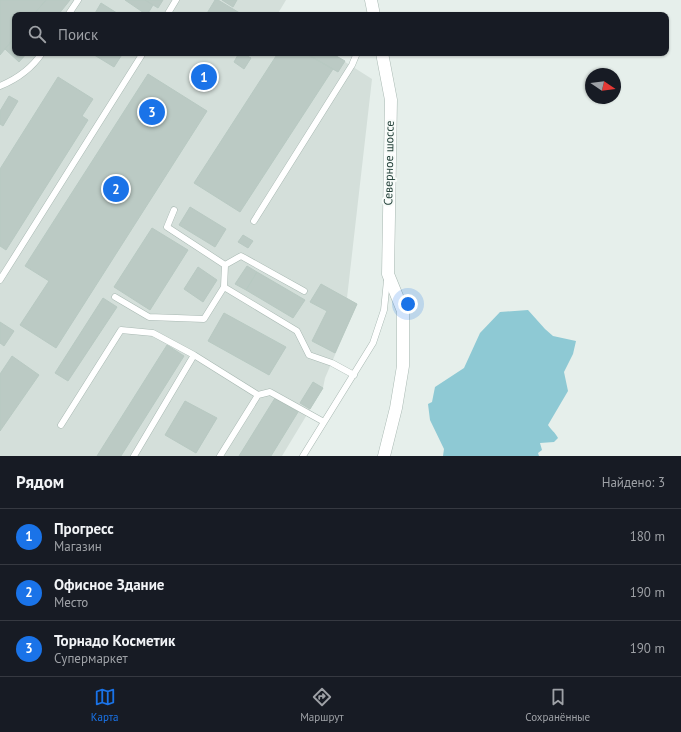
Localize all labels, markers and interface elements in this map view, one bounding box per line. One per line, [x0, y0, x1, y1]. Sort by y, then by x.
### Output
search box [12, 12, 669, 56]
icon: search [26, 23, 48, 45]
text: Поиск [58, 25, 98, 44]
pin: 1 [191, 62, 217, 92]
north arrow [585, 68, 621, 104]
pin: 3 [139, 97, 165, 127]
street label: Северное шоссе [380, 120, 397, 206]
pin: 2 [103, 174, 129, 204]
your location [398, 294, 418, 314]
text: Рядом [16, 471, 64, 493]
text: Найдено: 3 [602, 474, 665, 491]
text: Прогресс [54, 519, 114, 538]
text: 1 [25, 528, 33, 545]
text: 180 m [630, 528, 665, 545]
text: Магазин [54, 538, 102, 555]
text: Офисное Здание [54, 575, 164, 594]
text: 2 [25, 584, 33, 601]
text: 190 m [630, 584, 665, 601]
text: Место [54, 594, 88, 611]
text: Торнадо Косметик [54, 631, 175, 650]
text: 3 [25, 640, 33, 657]
text: 190 m [630, 640, 665, 657]
text: Супермаркет [54, 650, 128, 667]
tab: Карта [91, 686, 119, 724]
tab: Маршрут [300, 686, 344, 724]
tab: Сохранённые [525, 686, 590, 724]

